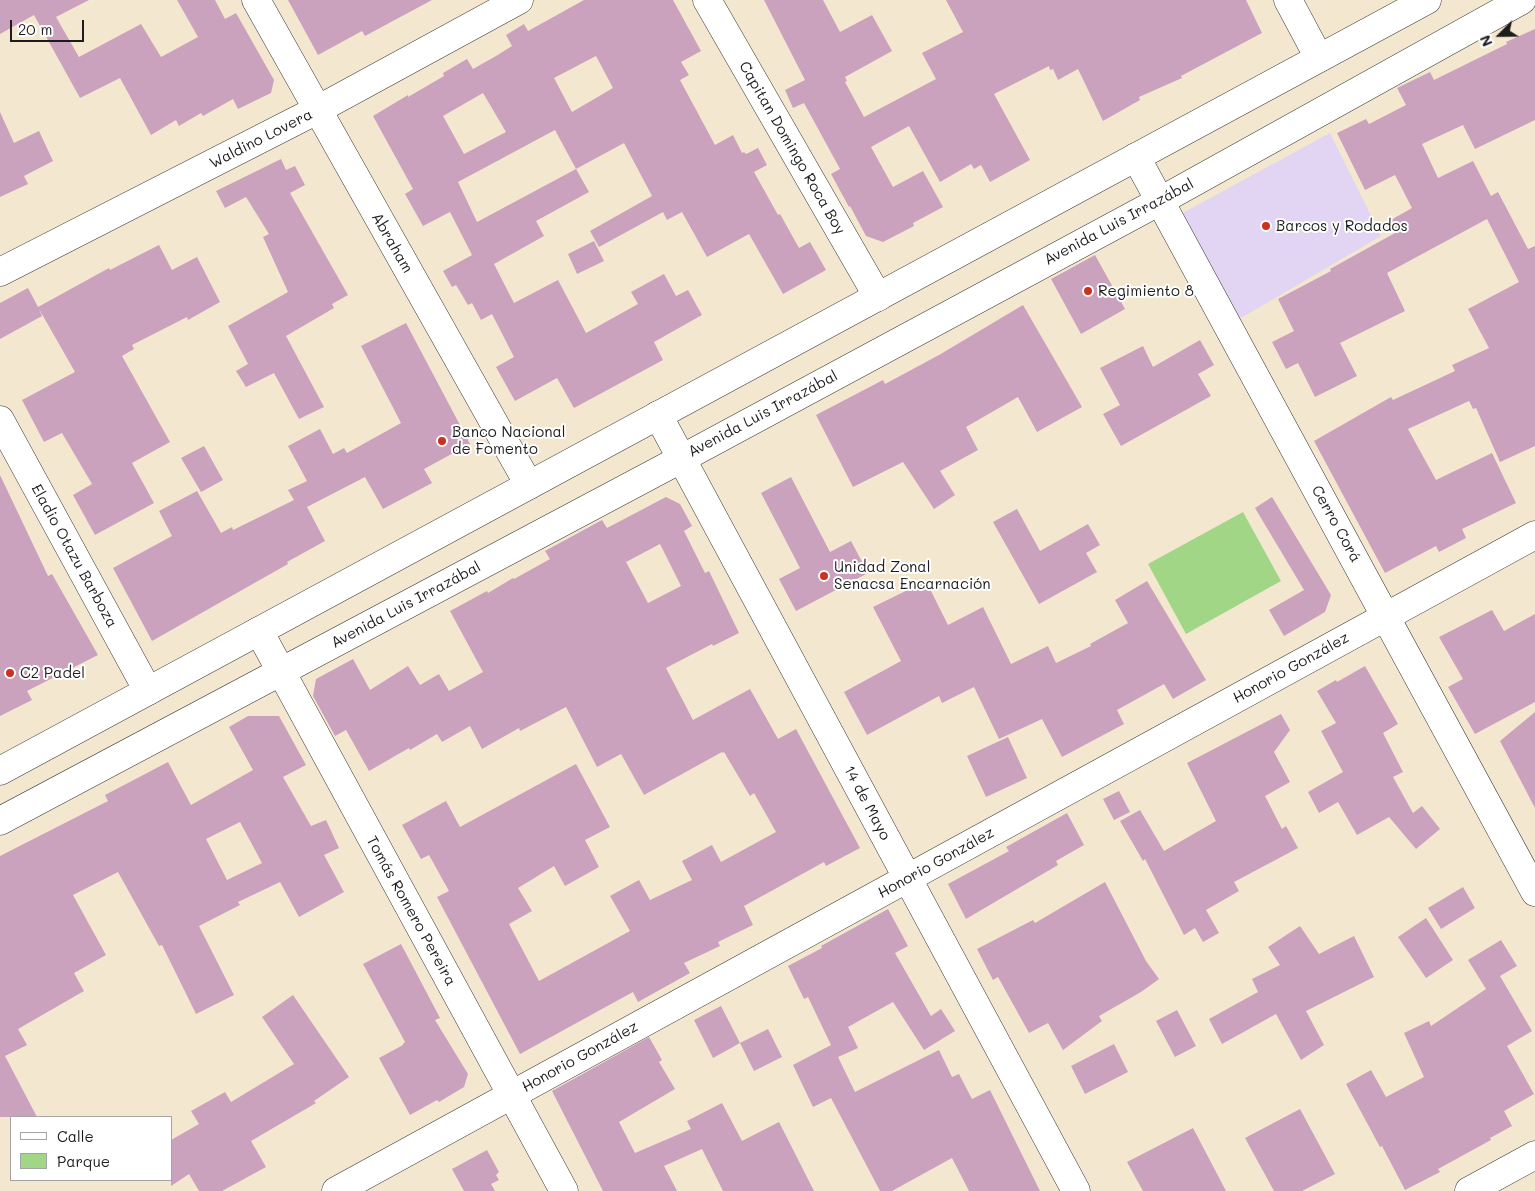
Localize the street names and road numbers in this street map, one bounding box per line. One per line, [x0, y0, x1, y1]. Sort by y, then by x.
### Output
street label: Capitan Domingo Roca Boy [735, 58, 849, 238]
street label: Waldino Lovera [206, 105, 316, 173]
street label: Avenida Luis Irrazábal [1041, 175, 1197, 269]
street label: Abraham [368, 210, 416, 276]
street label: Avenida Luis Irrazábal [685, 367, 841, 461]
street label: Eladio Otazu Barboza [27, 481, 121, 631]
street label: Cerro Corá [1307, 482, 1365, 566]
street label: Avenida Luis Irrazábal [328, 558, 484, 652]
street label: Honorio González [1230, 629, 1352, 707]
street label: 14 de Mayo [840, 763, 894, 843]
street label: Honorio González [875, 824, 997, 902]
street label: Tomás Romero Pereira [362, 833, 460, 989]
street label: Honorio González [519, 1018, 641, 1096]

